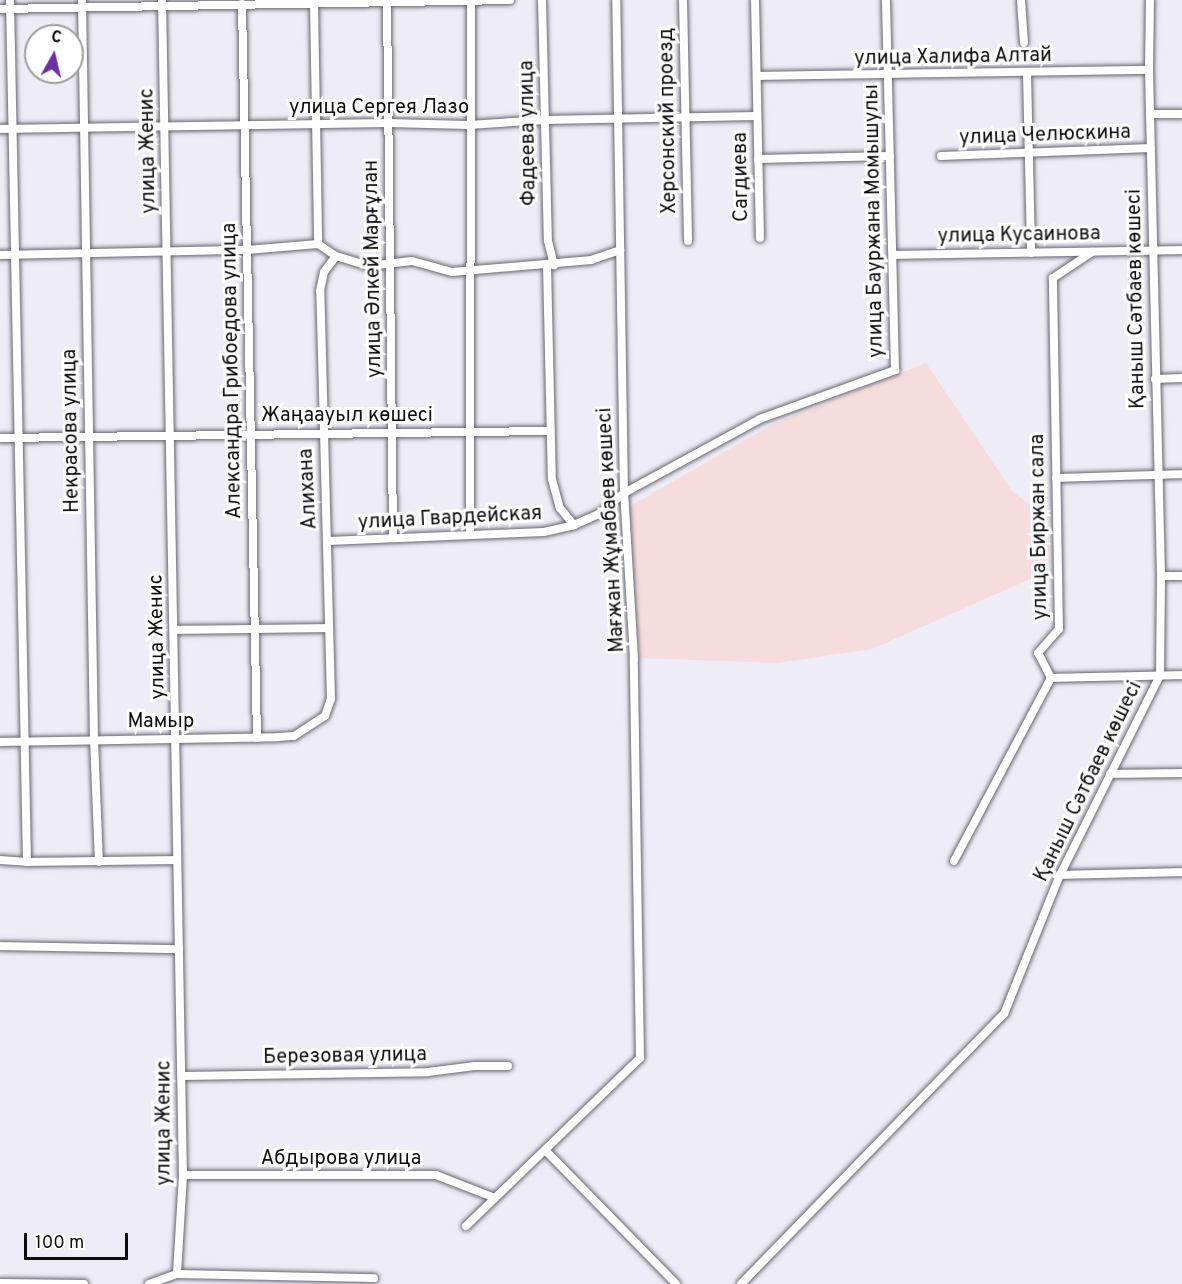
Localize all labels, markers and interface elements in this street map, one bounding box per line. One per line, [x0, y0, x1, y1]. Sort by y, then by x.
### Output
north arrow [24, 24, 84, 84]
text: С [50, 28, 63, 49]
street label: Херсонский проезд [655, 28, 683, 214]
street label: улица Халифа Алтай [854, 44, 1052, 72]
street label: Фадеева улица [516, 60, 542, 206]
street label: улица Бауржана Момышулы [861, 84, 889, 358]
street label: улица Женис [136, 88, 162, 214]
street label: улица Сергея Лазо [289, 96, 469, 120]
street label: улица Челюскина [959, 121, 1131, 151]
street label: Сагдиева [729, 132, 755, 222]
street label: улица Әлкей Марғұлан [360, 160, 388, 378]
street label: Қаныш Сәтбаев көшесі [1123, 189, 1151, 409]
street label: Александра Грибоедова улица [218, 223, 248, 519]
street label: улица Кусаинова [937, 223, 1101, 249]
street label: Некрасова улица [59, 349, 85, 513]
street label: Жаңаауыл көшесі [261, 404, 433, 428]
street label: Мағжан Жұмабаев көшесі [594, 407, 630, 653]
street label: улица Биржан сала [1026, 434, 1054, 620]
street label: Алихана [295, 448, 323, 530]
street label: улица Гвардейская [357, 502, 543, 536]
street label: улица Женис [145, 574, 171, 700]
street label: Қаныш Сәтбаев көшесі [1030, 678, 1148, 886]
street label: Мамыр [128, 710, 194, 734]
street label: Березовая улица [263, 1044, 427, 1070]
street label: улица Женис [153, 1060, 177, 1186]
street label: Абдырова улица [261, 1147, 421, 1171]
scale bar [27, 1221, 130, 1259]
text: 100 m [35, 1232, 84, 1255]

